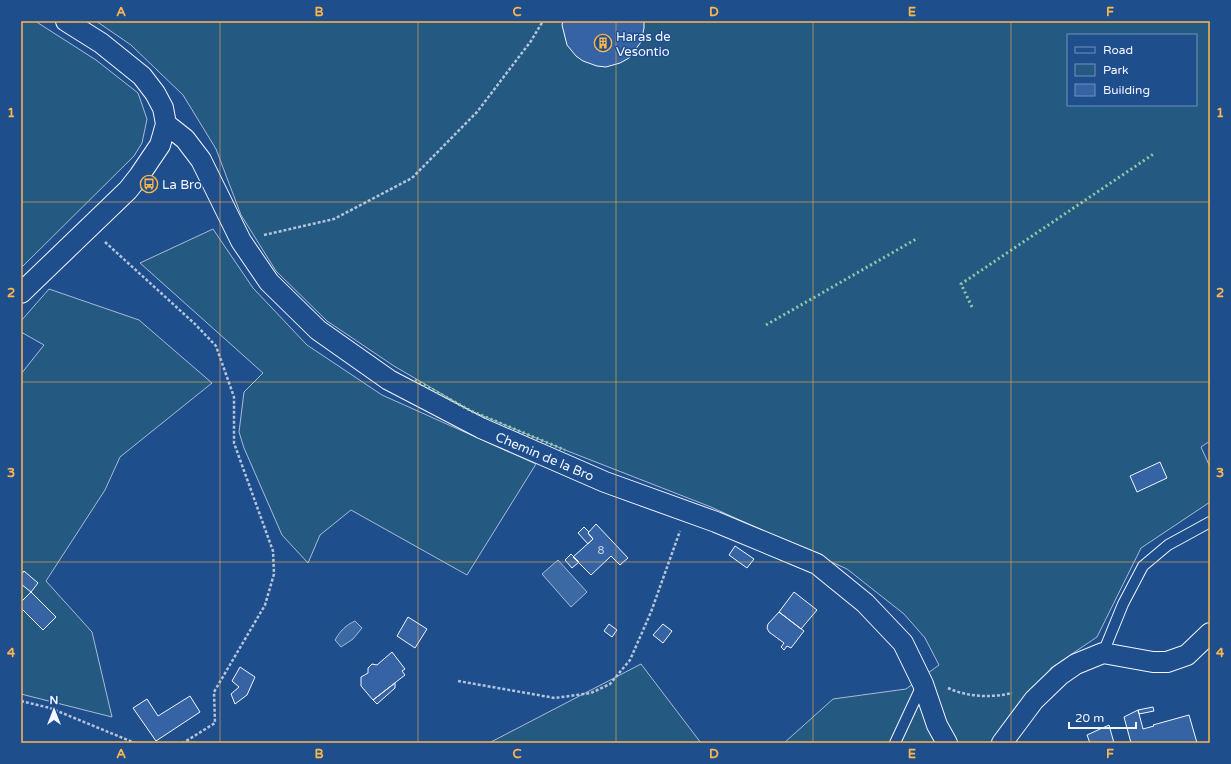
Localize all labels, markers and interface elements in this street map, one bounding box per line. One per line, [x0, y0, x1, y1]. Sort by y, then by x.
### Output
text: A [116, 4, 126, 20]
text: B [314, 4, 324, 20]
text: C [512, 4, 522, 20]
text: D [709, 4, 719, 20]
text: E [908, 4, 916, 20]
text: F [1106, 4, 1114, 20]
place label: Haras de Vesontio [616, 29, 671, 60]
building icon: Haras de Vesontio [593, 33, 613, 53]
legend [1067, 34, 1197, 106]
text: Road [1103, 43, 1133, 57]
text: Park [1103, 63, 1129, 77]
text: Building [1103, 83, 1150, 97]
text: 1 [7, 105, 15, 121]
text: 1 [1216, 105, 1224, 121]
bus stop icon: La Bro [139, 174, 159, 194]
place label: La Bro [162, 177, 202, 193]
text: 2 [7, 285, 15, 301]
text: 2 [1216, 285, 1224, 301]
street label: Chemin de la Bro [493, 429, 596, 485]
text: 3 [7, 465, 15, 481]
text: 3 [1216, 465, 1224, 481]
house number: 8 [598, 544, 605, 557]
text: 4 [7, 645, 16, 661]
text: 4 [1216, 645, 1225, 661]
north arrow [34, 690, 74, 730]
text: N [50, 694, 58, 707]
scale bar [1069, 704, 1136, 730]
text: 20 m [1075, 711, 1104, 725]
text: A [116, 746, 126, 762]
text: B [314, 746, 324, 762]
text: C [512, 746, 522, 762]
text: D [709, 746, 719, 762]
text: E [908, 746, 916, 762]
text: F [1106, 746, 1114, 762]

